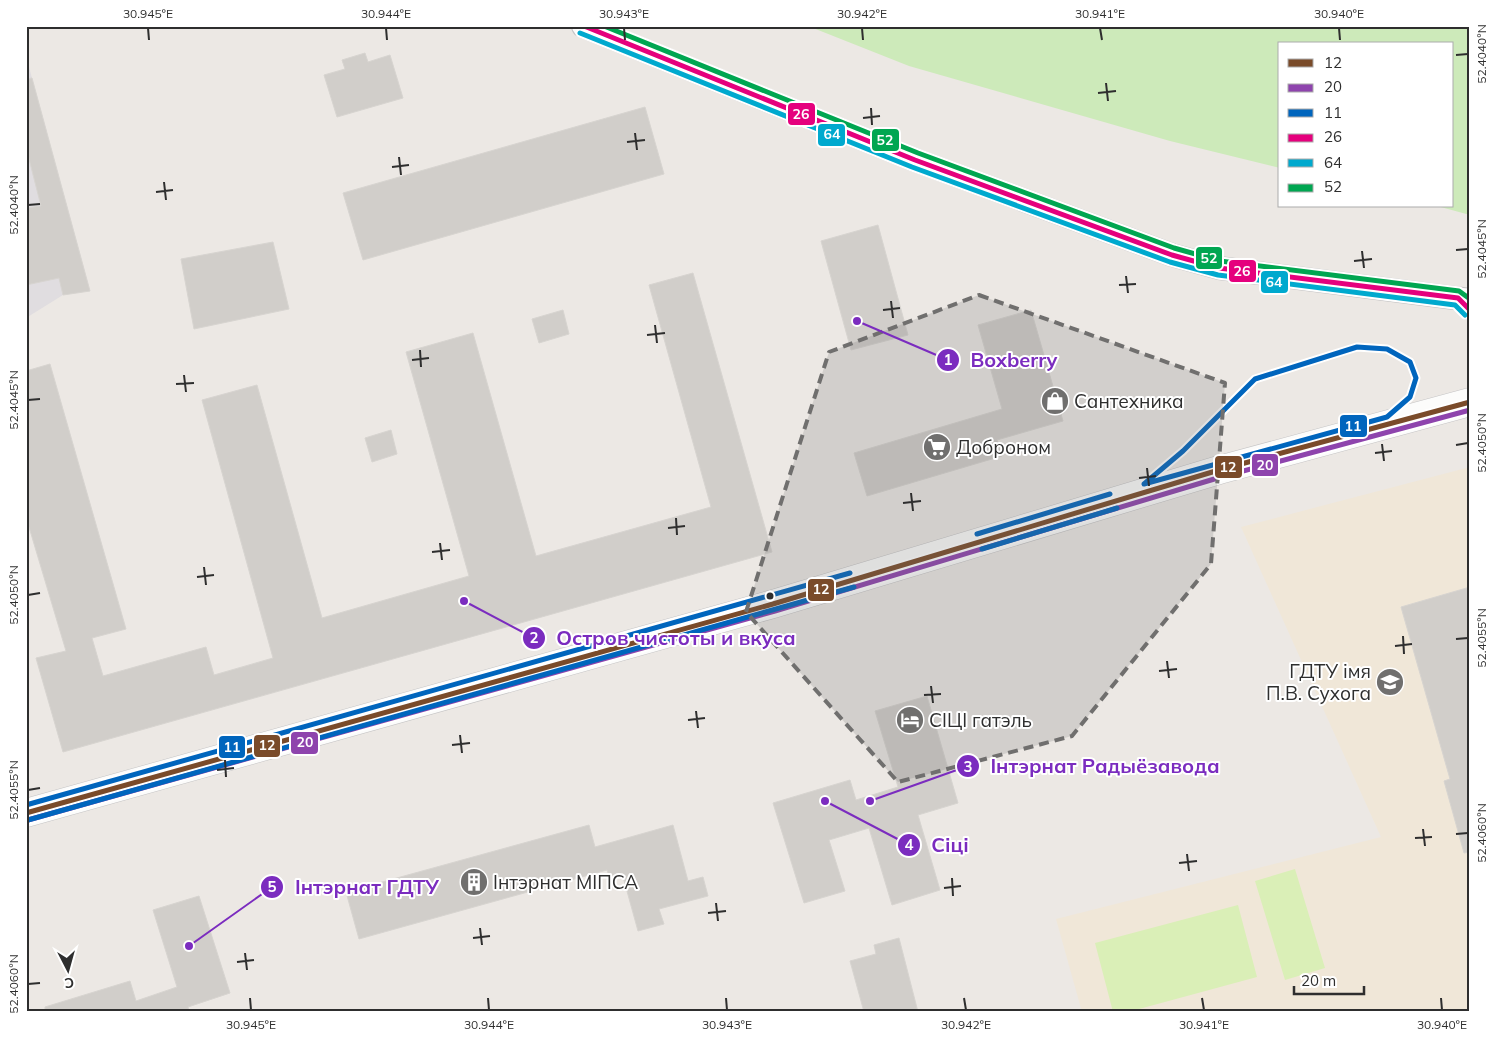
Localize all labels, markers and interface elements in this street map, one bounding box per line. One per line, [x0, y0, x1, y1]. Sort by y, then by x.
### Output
text: 30.945°E [123, 6, 173, 21]
text: 30.944°E [361, 6, 411, 21]
text: 30.943°E [599, 6, 649, 21]
text: 30.942°E [837, 6, 887, 21]
text: 30.941°E [1075, 6, 1125, 21]
text: 30.940°E [1314, 6, 1364, 21]
text: 52.4040°N [1474, 24, 1489, 84]
legend [1278, 42, 1454, 208]
text: 12 [1324, 53, 1342, 72]
text: 20 [1324, 77, 1342, 96]
line badge: 26 [787, 102, 816, 126]
text: 11 [1324, 103, 1342, 122]
text: 26 [793, 105, 809, 123]
line badge: 64 [817, 123, 846, 147]
text: 64 [824, 125, 841, 143]
text: 26 [1324, 127, 1342, 146]
line badge: 52 [871, 128, 900, 152]
text: 52 [877, 131, 893, 149]
text: 64 [1324, 153, 1342, 172]
text: 52.4040°N [6, 175, 21, 235]
text: 52 [1324, 177, 1342, 196]
text: 52.4045°N [1474, 219, 1489, 279]
line badge: 52 [1195, 246, 1223, 270]
text: 52 [1201, 249, 1217, 267]
line badge: 26 [1228, 259, 1257, 283]
text: 26 [1234, 262, 1250, 280]
line badge: 64 [1260, 270, 1289, 294]
text: 64 [1266, 273, 1283, 291]
callout: Boxberry [935, 343, 1067, 378]
text: Boxberry [971, 347, 1058, 372]
text: 1 [943, 350, 953, 369]
text: 52.4045°N [6, 370, 21, 430]
shop icon: Сантехника [1040, 386, 1070, 416]
place label: Сантехника [1074, 389, 1184, 413]
text: 52.4050°N [1474, 413, 1489, 473]
line badge: 11 [1339, 414, 1368, 438]
text: 11 [1345, 417, 1361, 435]
supermarket icon: Доброном [922, 432, 952, 462]
place label: Доброном [956, 435, 1051, 459]
line badge: 20 [1251, 453, 1279, 477]
line badge: 12 [1214, 455, 1243, 479]
text: 20 [1257, 456, 1273, 474]
text: 12 [1220, 458, 1236, 476]
text: 52.4050°N [6, 565, 21, 625]
line badge: 12 [807, 578, 835, 602]
text: 12 [813, 580, 829, 598]
unlabelled marker [765, 591, 775, 601]
text: 52.4055°N [1474, 608, 1489, 668]
callout: Остров чистоты и вкуса [521, 621, 805, 656]
text: Остров чистоты и вкуса [556, 625, 796, 650]
text: 2 [529, 628, 539, 647]
place label: ГДТУ імя П.В. Сухога [1266, 659, 1371, 705]
school or university icon: ГДТУ імя П.В. Сухога [1375, 667, 1405, 697]
hotel icon: СІЦІ гатэль [895, 705, 925, 735]
place label: СІЦІ гатэль [929, 708, 1032, 732]
line badge: 20 [290, 731, 319, 755]
text: 20 [297, 733, 313, 751]
line badge: 12 [253, 734, 281, 758]
line badge: 11 [218, 735, 246, 759]
text: 12 [259, 736, 275, 754]
text: 11 [224, 738, 240, 756]
callout: Інтэрнат Радыёзавода [956, 749, 1230, 784]
text: Інтэрнат Радыёзавода [990, 753, 1220, 778]
text: 3 [963, 757, 973, 776]
text: 52.4055°N [6, 760, 21, 820]
text: 52.4060°N [1474, 803, 1489, 863]
callout: Сіці [896, 828, 979, 863]
text: Сіці [931, 832, 969, 857]
text: 4 [904, 835, 914, 854]
building icon: Інтэрнат МІПСА [459, 867, 489, 897]
callout: Інтэрнат ГДТУ [260, 869, 449, 904]
place label: Інтэрнат МІПСА [493, 870, 638, 894]
text: Інтэрнат ГДТУ [295, 874, 439, 899]
text: 5 [267, 877, 277, 896]
north arrow [42, 946, 92, 996]
text: 52.4060°N [6, 954, 21, 1014]
scale bar [1294, 963, 1364, 995]
text: 20 m [1301, 971, 1336, 990]
text: С [64, 973, 75, 992]
text: 30.945°E [226, 1017, 276, 1032]
text: 30.944°E [464, 1017, 514, 1032]
text: 30.943°E [702, 1017, 752, 1032]
text: 30.942°E [941, 1017, 991, 1032]
text: 30.941°E [1179, 1017, 1229, 1032]
text: 30.940°E [1417, 1017, 1467, 1032]

